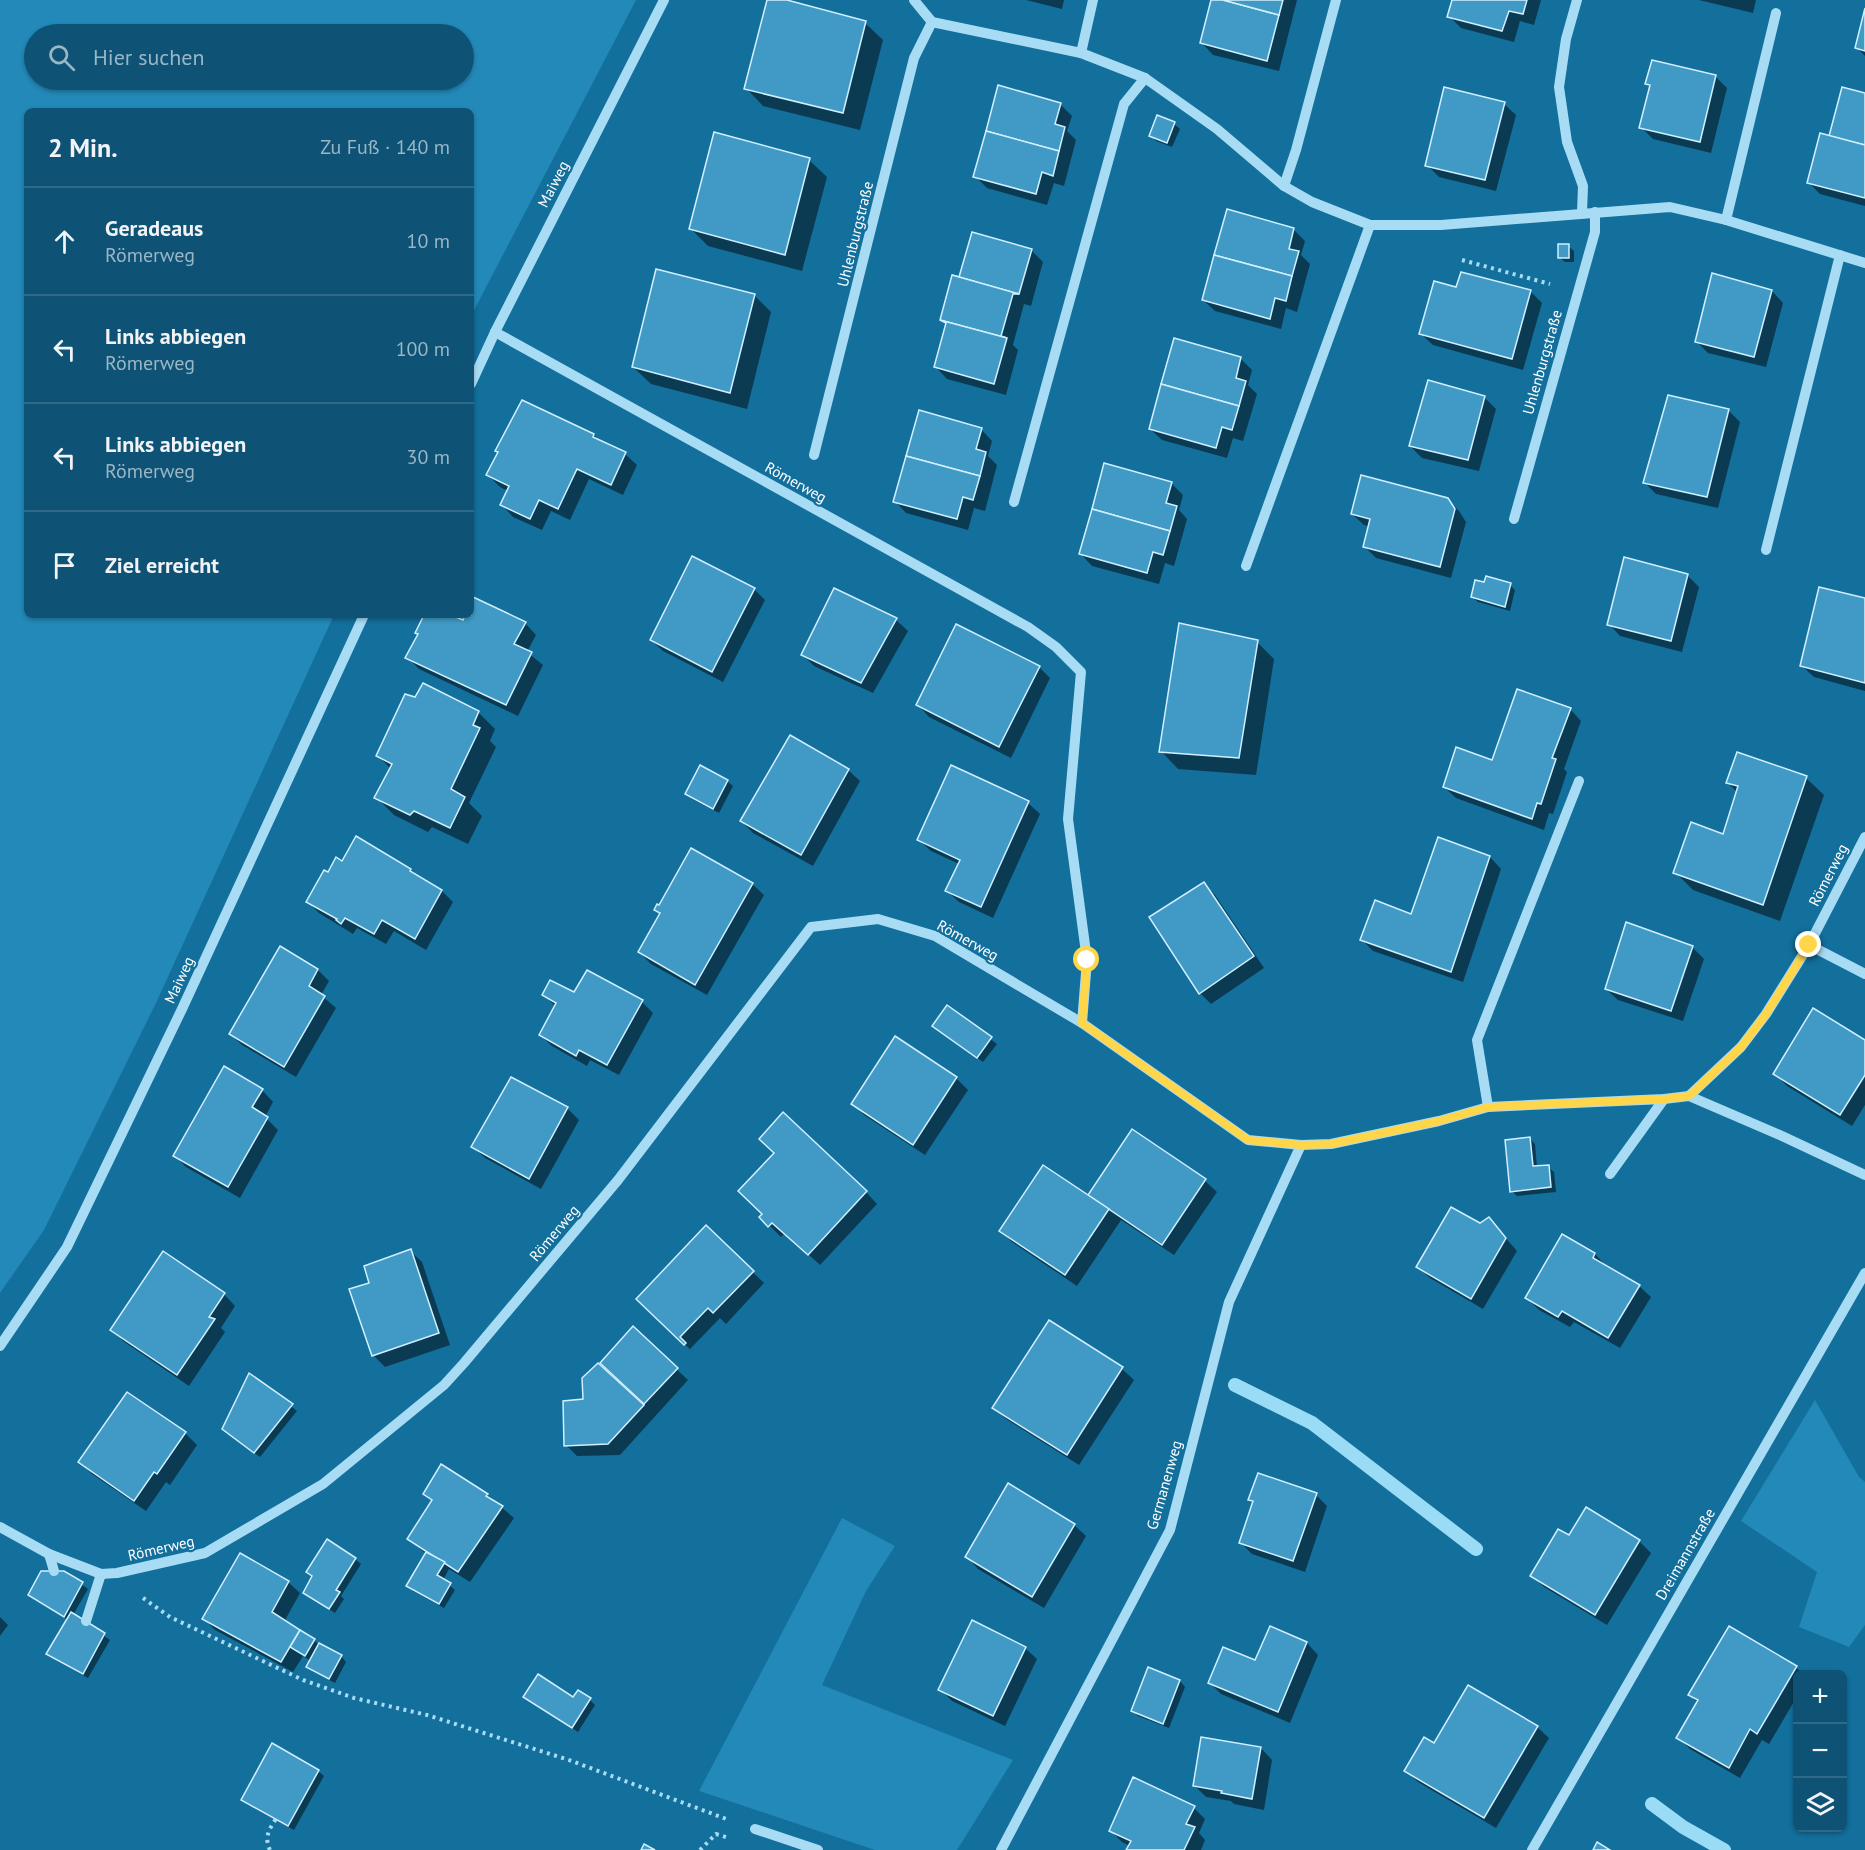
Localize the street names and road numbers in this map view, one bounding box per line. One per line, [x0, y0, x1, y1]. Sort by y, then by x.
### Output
street label: Maiweg [533, 158, 573, 210]
street label: Uhlenburgstraße [833, 179, 877, 289]
street label: Uhlenburgstraße [1518, 307, 1566, 417]
street label: Römerweg [762, 457, 830, 507]
street label: Römerweg [1804, 841, 1852, 909]
street label: Römerweg [934, 915, 1002, 965]
street label: Maiweg [160, 953, 198, 1007]
street label: Römerweg [525, 1201, 583, 1265]
street label: Germanenweg [1142, 1438, 1186, 1532]
street label: Dreimannstraße [1651, 1505, 1719, 1603]
street label: Römerweg [126, 1531, 196, 1565]

